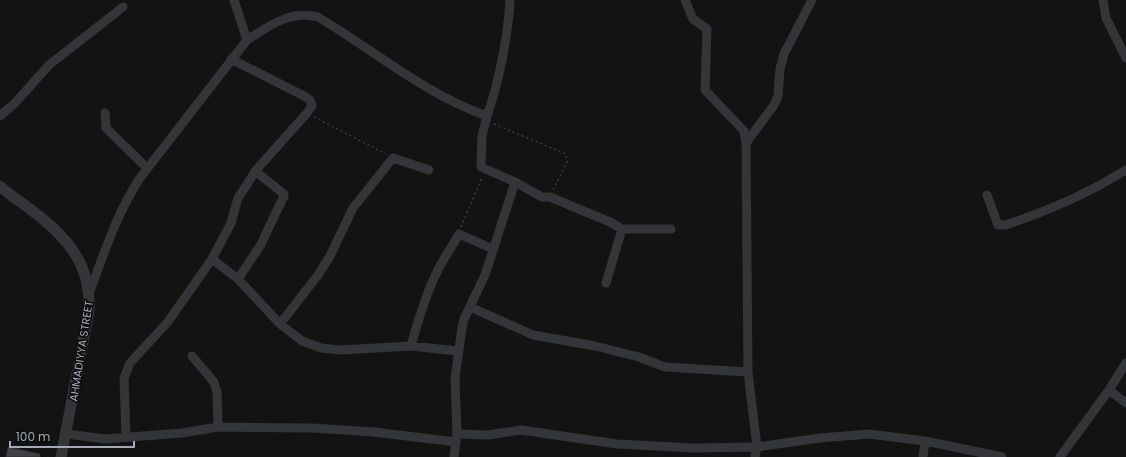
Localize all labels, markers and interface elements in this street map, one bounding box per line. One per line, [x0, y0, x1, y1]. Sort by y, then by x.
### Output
street label: AHMADIYYA STREET [65, 299, 97, 403]
scale bar [10, 423, 134, 449]
text: 100 m [16, 428, 50, 445]

